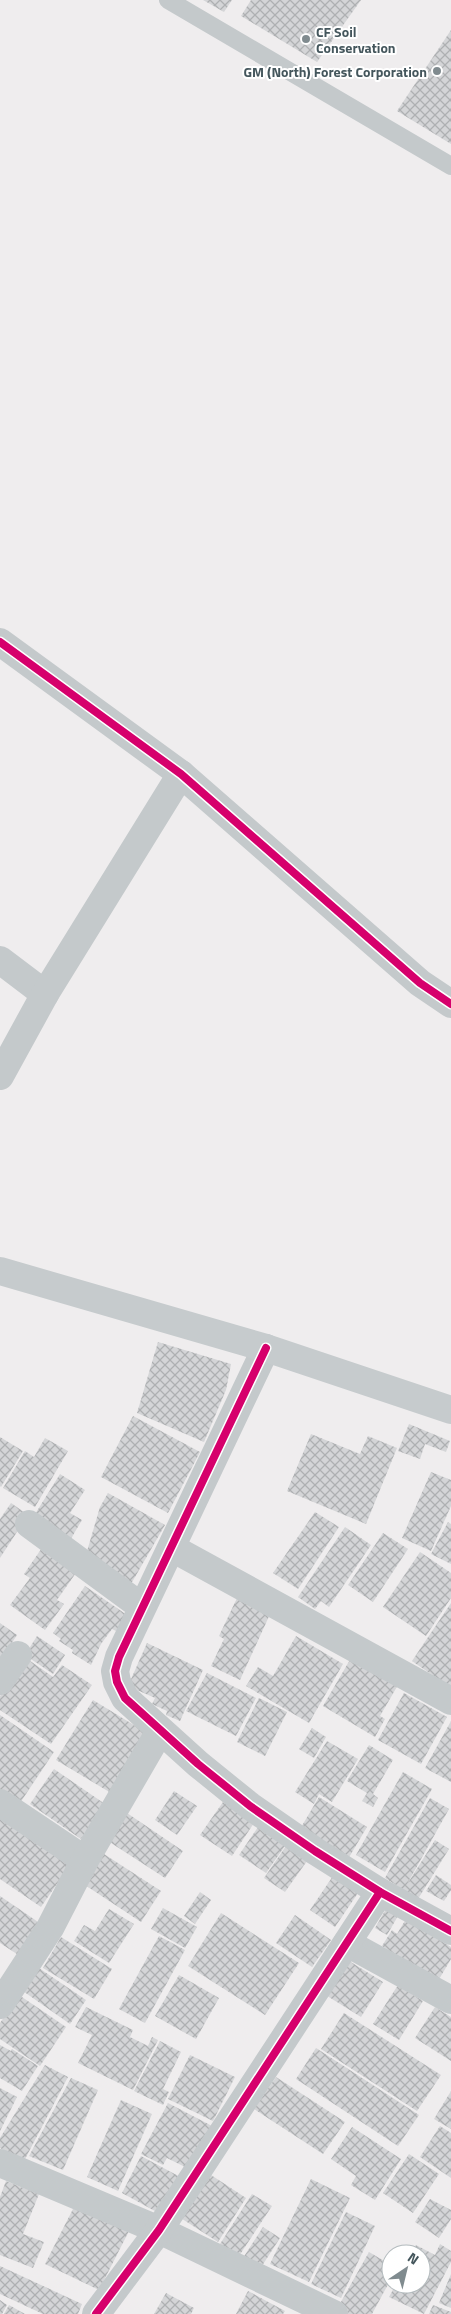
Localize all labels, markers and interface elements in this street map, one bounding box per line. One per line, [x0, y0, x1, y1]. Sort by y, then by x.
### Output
place label: CF Soil Conservation [316, 21, 396, 58]
marker: CF Soil Conservation [300, 33, 312, 45]
place label: GM (North) Forest Corporation [243, 61, 427, 82]
marker: GM (North) Forest Corporation [431, 65, 443, 77]
north arrow [381, 2244, 431, 2294]
text: N [404, 2247, 424, 2269]

